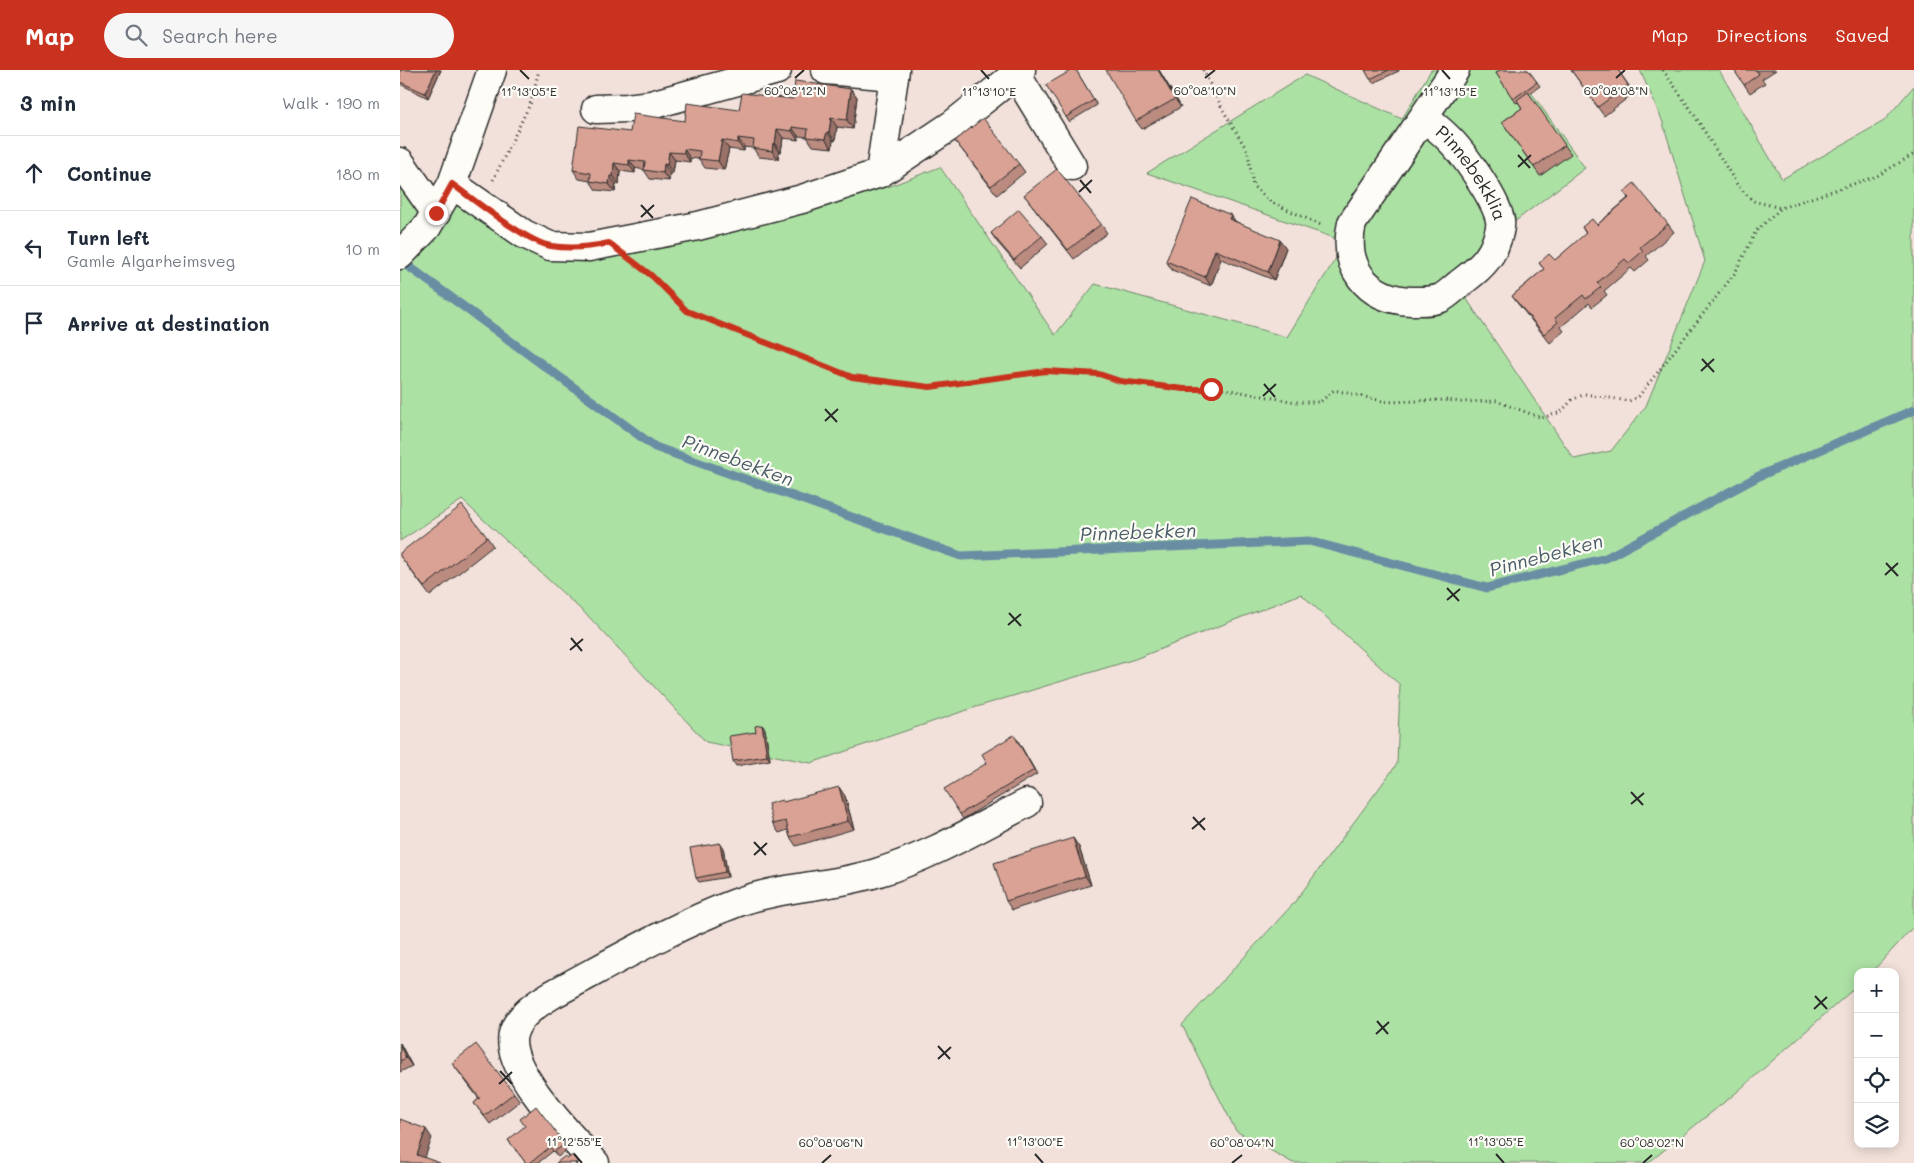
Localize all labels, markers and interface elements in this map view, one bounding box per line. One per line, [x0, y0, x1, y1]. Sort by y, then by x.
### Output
search box [104, 13, 454, 58]
text: Map [25, 20, 74, 51]
icon: search [122, 21, 150, 49]
text: Search here [162, 23, 278, 48]
text: Map [1651, 23, 1688, 47]
text: Directions [1716, 23, 1808, 47]
text: Saved [1836, 23, 1889, 47]
text: 60°08'12"N [764, 82, 826, 98]
text: 60°08'10"N [1174, 82, 1236, 98]
text: 60°08'08"N [1584, 82, 1648, 98]
text: 11°13'05"E [501, 83, 557, 99]
text: 11°13'10"E [962, 83, 1016, 99]
text: 11°13'15"E [1423, 83, 1477, 99]
text: 3 min [20, 89, 76, 116]
text: Walk · 190 m [282, 92, 380, 113]
street label: Pinnebekklia [1431, 119, 1513, 223]
icon: ahead [20, 159, 48, 187]
text: Continue [67, 161, 152, 186]
text: 180 m [335, 163, 380, 184]
route end [425, 202, 448, 225]
text: Turn left [67, 225, 150, 250]
icon: left [20, 234, 48, 262]
text: 10 m [345, 238, 380, 259]
text: Gamle Algarheimsveg [67, 250, 235, 271]
icon: arrive [20, 309, 48, 337]
text: Arrive at destination [67, 311, 270, 336]
route start [1200, 378, 1223, 401]
water label: Pinnebekken [679, 428, 797, 491]
water label: Pinnebekken [1079, 517, 1197, 546]
water label: Pinnebekken [1486, 527, 1605, 582]
map controls [1854, 968, 1899, 1148]
button: + [1854, 968, 1899, 1013]
button: − [1854, 1013, 1899, 1058]
button: locate [1854, 1058, 1899, 1103]
button: layers [1854, 1103, 1899, 1148]
text: 11°12'55"E [546, 1133, 602, 1149]
text: 11°13'00"E [1007, 1133, 1063, 1149]
text: 11°13'05"E [1468, 1133, 1524, 1149]
text: 60°08'06"N [799, 1134, 863, 1150]
text: 60°08'04"N [1210, 1134, 1274, 1150]
text: 60°08'02"N [1620, 1134, 1684, 1150]

